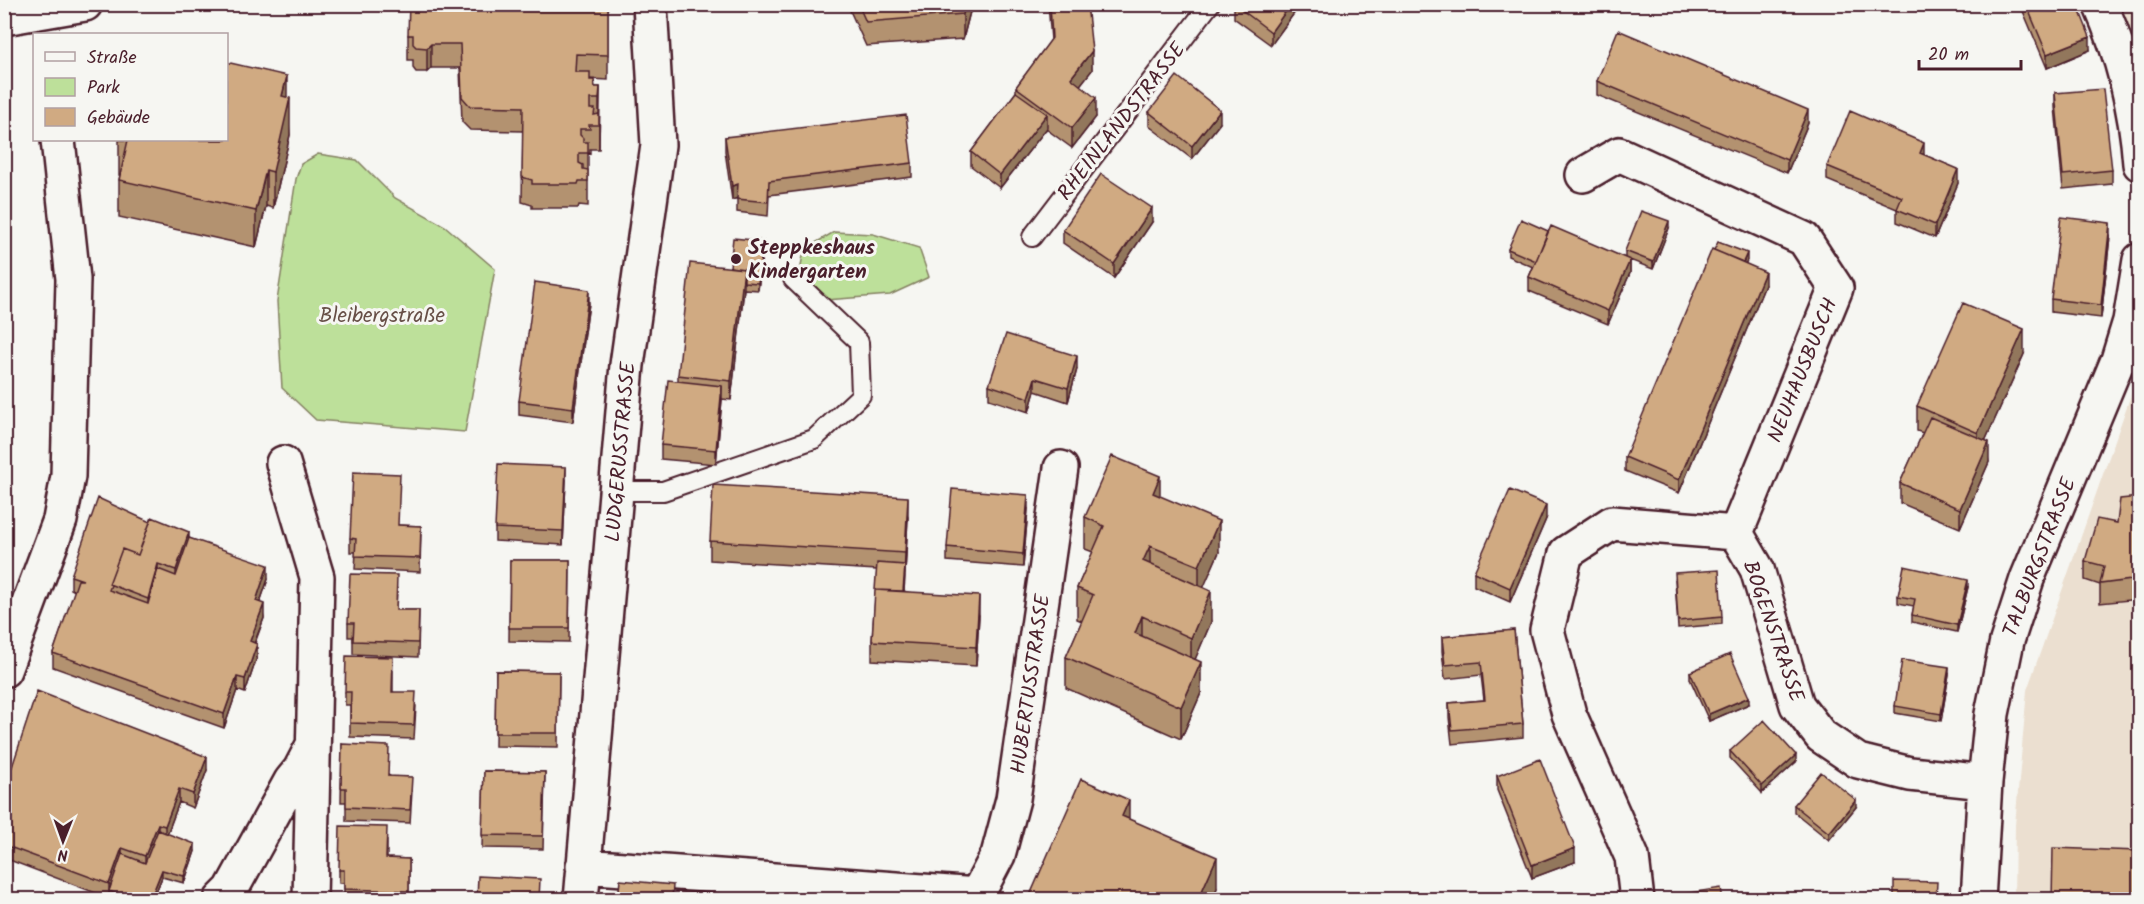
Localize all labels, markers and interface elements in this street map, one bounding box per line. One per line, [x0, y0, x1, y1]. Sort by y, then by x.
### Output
legend [33, 33, 228, 141]
scale bar [1919, 33, 2021, 71]
street label: RHEINLANDSTRASSE [1050, 35, 1195, 208]
text: 20 m [1928, 41, 1969, 70]
text: Straße [87, 44, 137, 73]
text: Park [87, 74, 120, 103]
text: Gebäude [87, 104, 150, 133]
place label: Steppkeshaus Kindergarten [748, 232, 875, 289]
marker: Steppkeshaus Kindergarten [729, 252, 743, 266]
street label: NEUHAUSBUSCH [1759, 293, 1847, 448]
park label: Bleibergstraße [319, 300, 446, 333]
street label: LUDGERUSSTRASSE [597, 360, 646, 544]
street label: TALBURGSTRASSE [1995, 472, 2086, 642]
street label: BOGENSTRASSE [1733, 556, 1812, 707]
street label: HUBERTUSSTRASSE [1003, 591, 1061, 776]
north arrow [33, 811, 93, 871]
text: N [57, 842, 68, 867]

